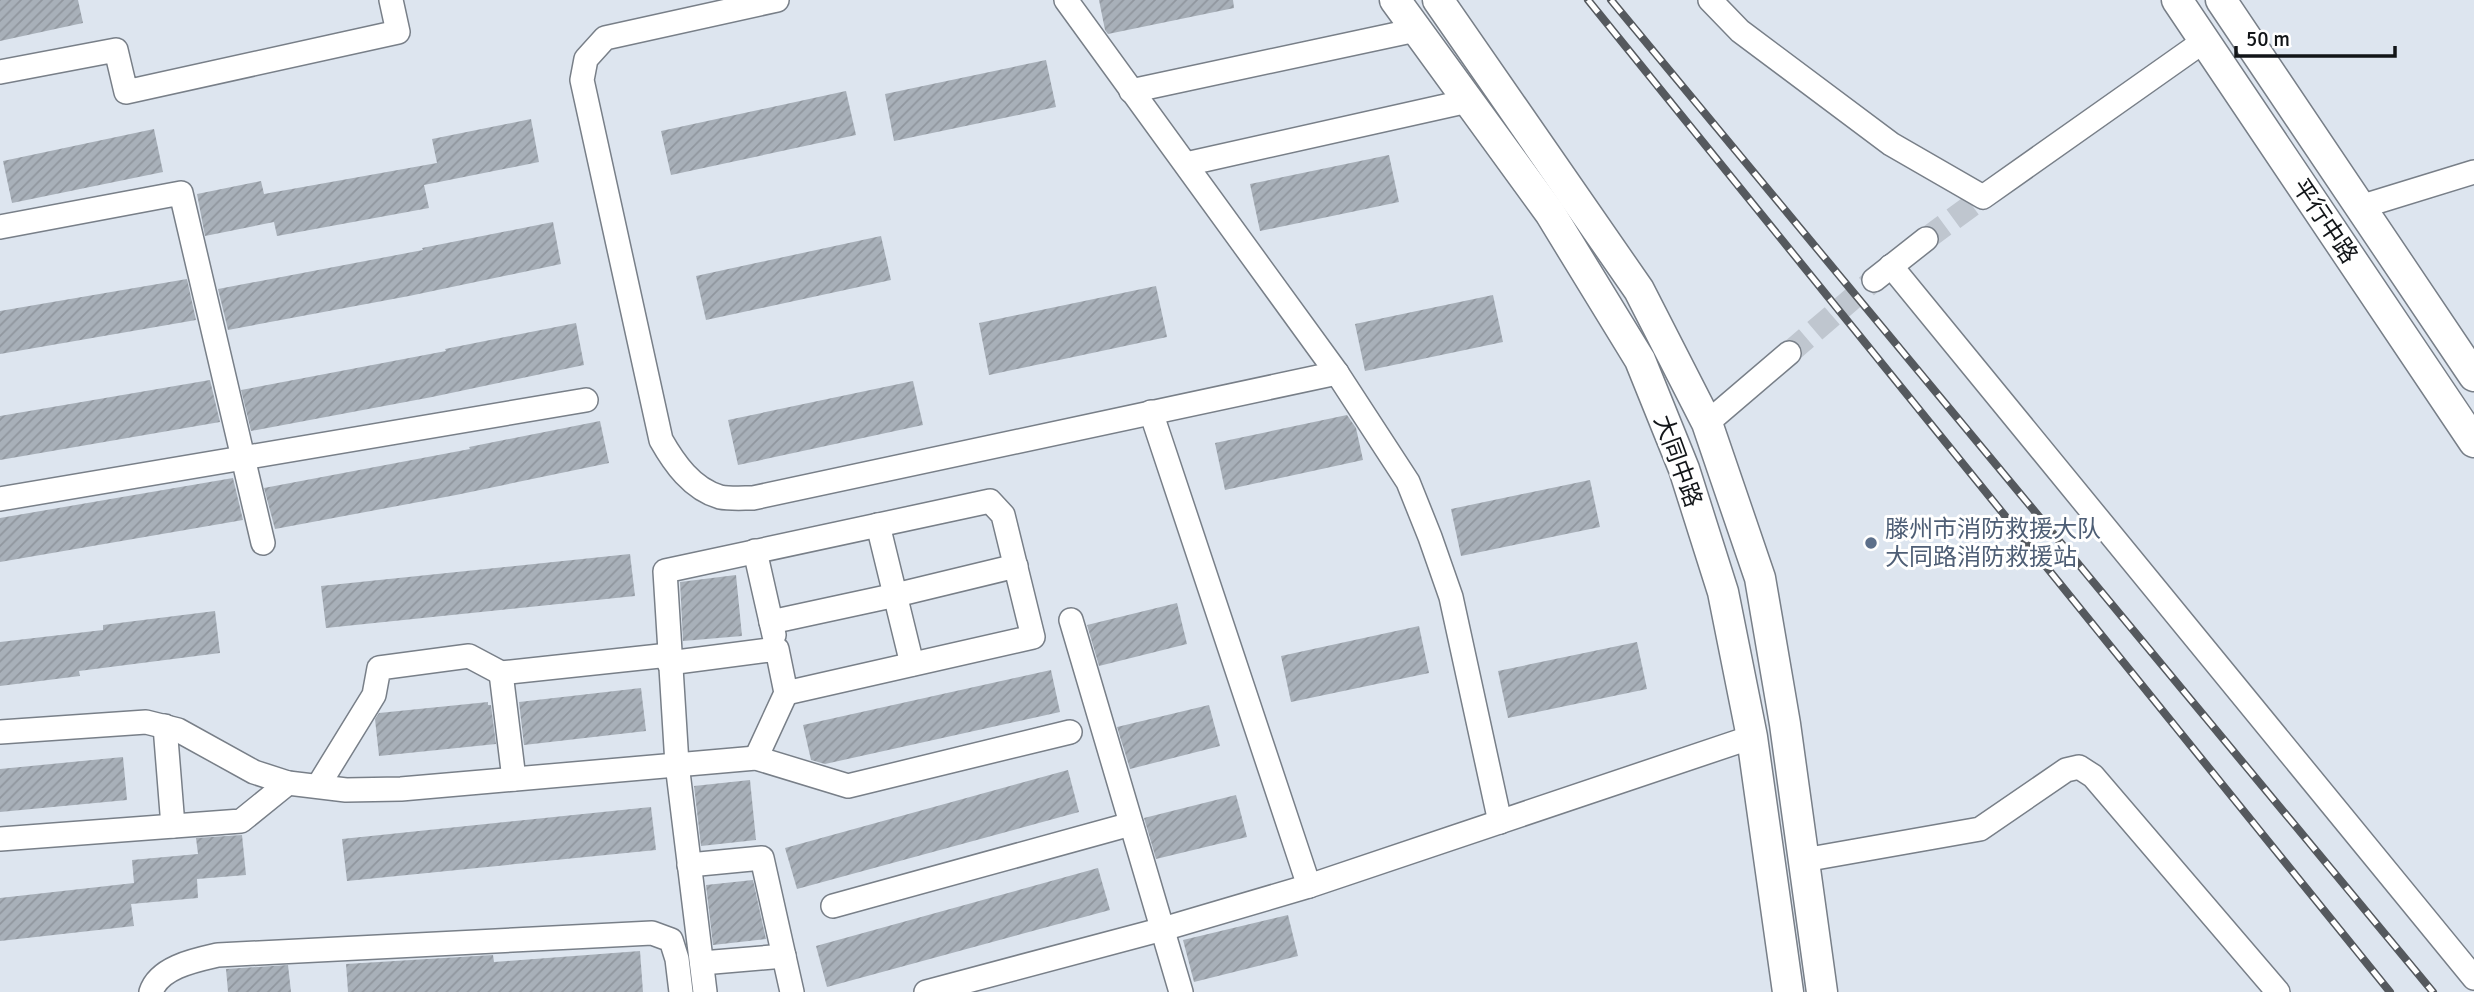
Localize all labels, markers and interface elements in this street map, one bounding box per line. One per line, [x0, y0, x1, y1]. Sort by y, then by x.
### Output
scale bar [2236, 14, 2395, 58]
text: 50 m [2246, 26, 2290, 52]
street label: 平行中路 [2286, 173, 2364, 269]
street label: 大同中路 [1647, 411, 1709, 511]
place label: 滕州市消防救援大队 大同路消防救援站 [1885, 514, 2101, 572]
marker: 滕州市消防救援大队 大同路消防救援站 [1863, 535, 1879, 551]

